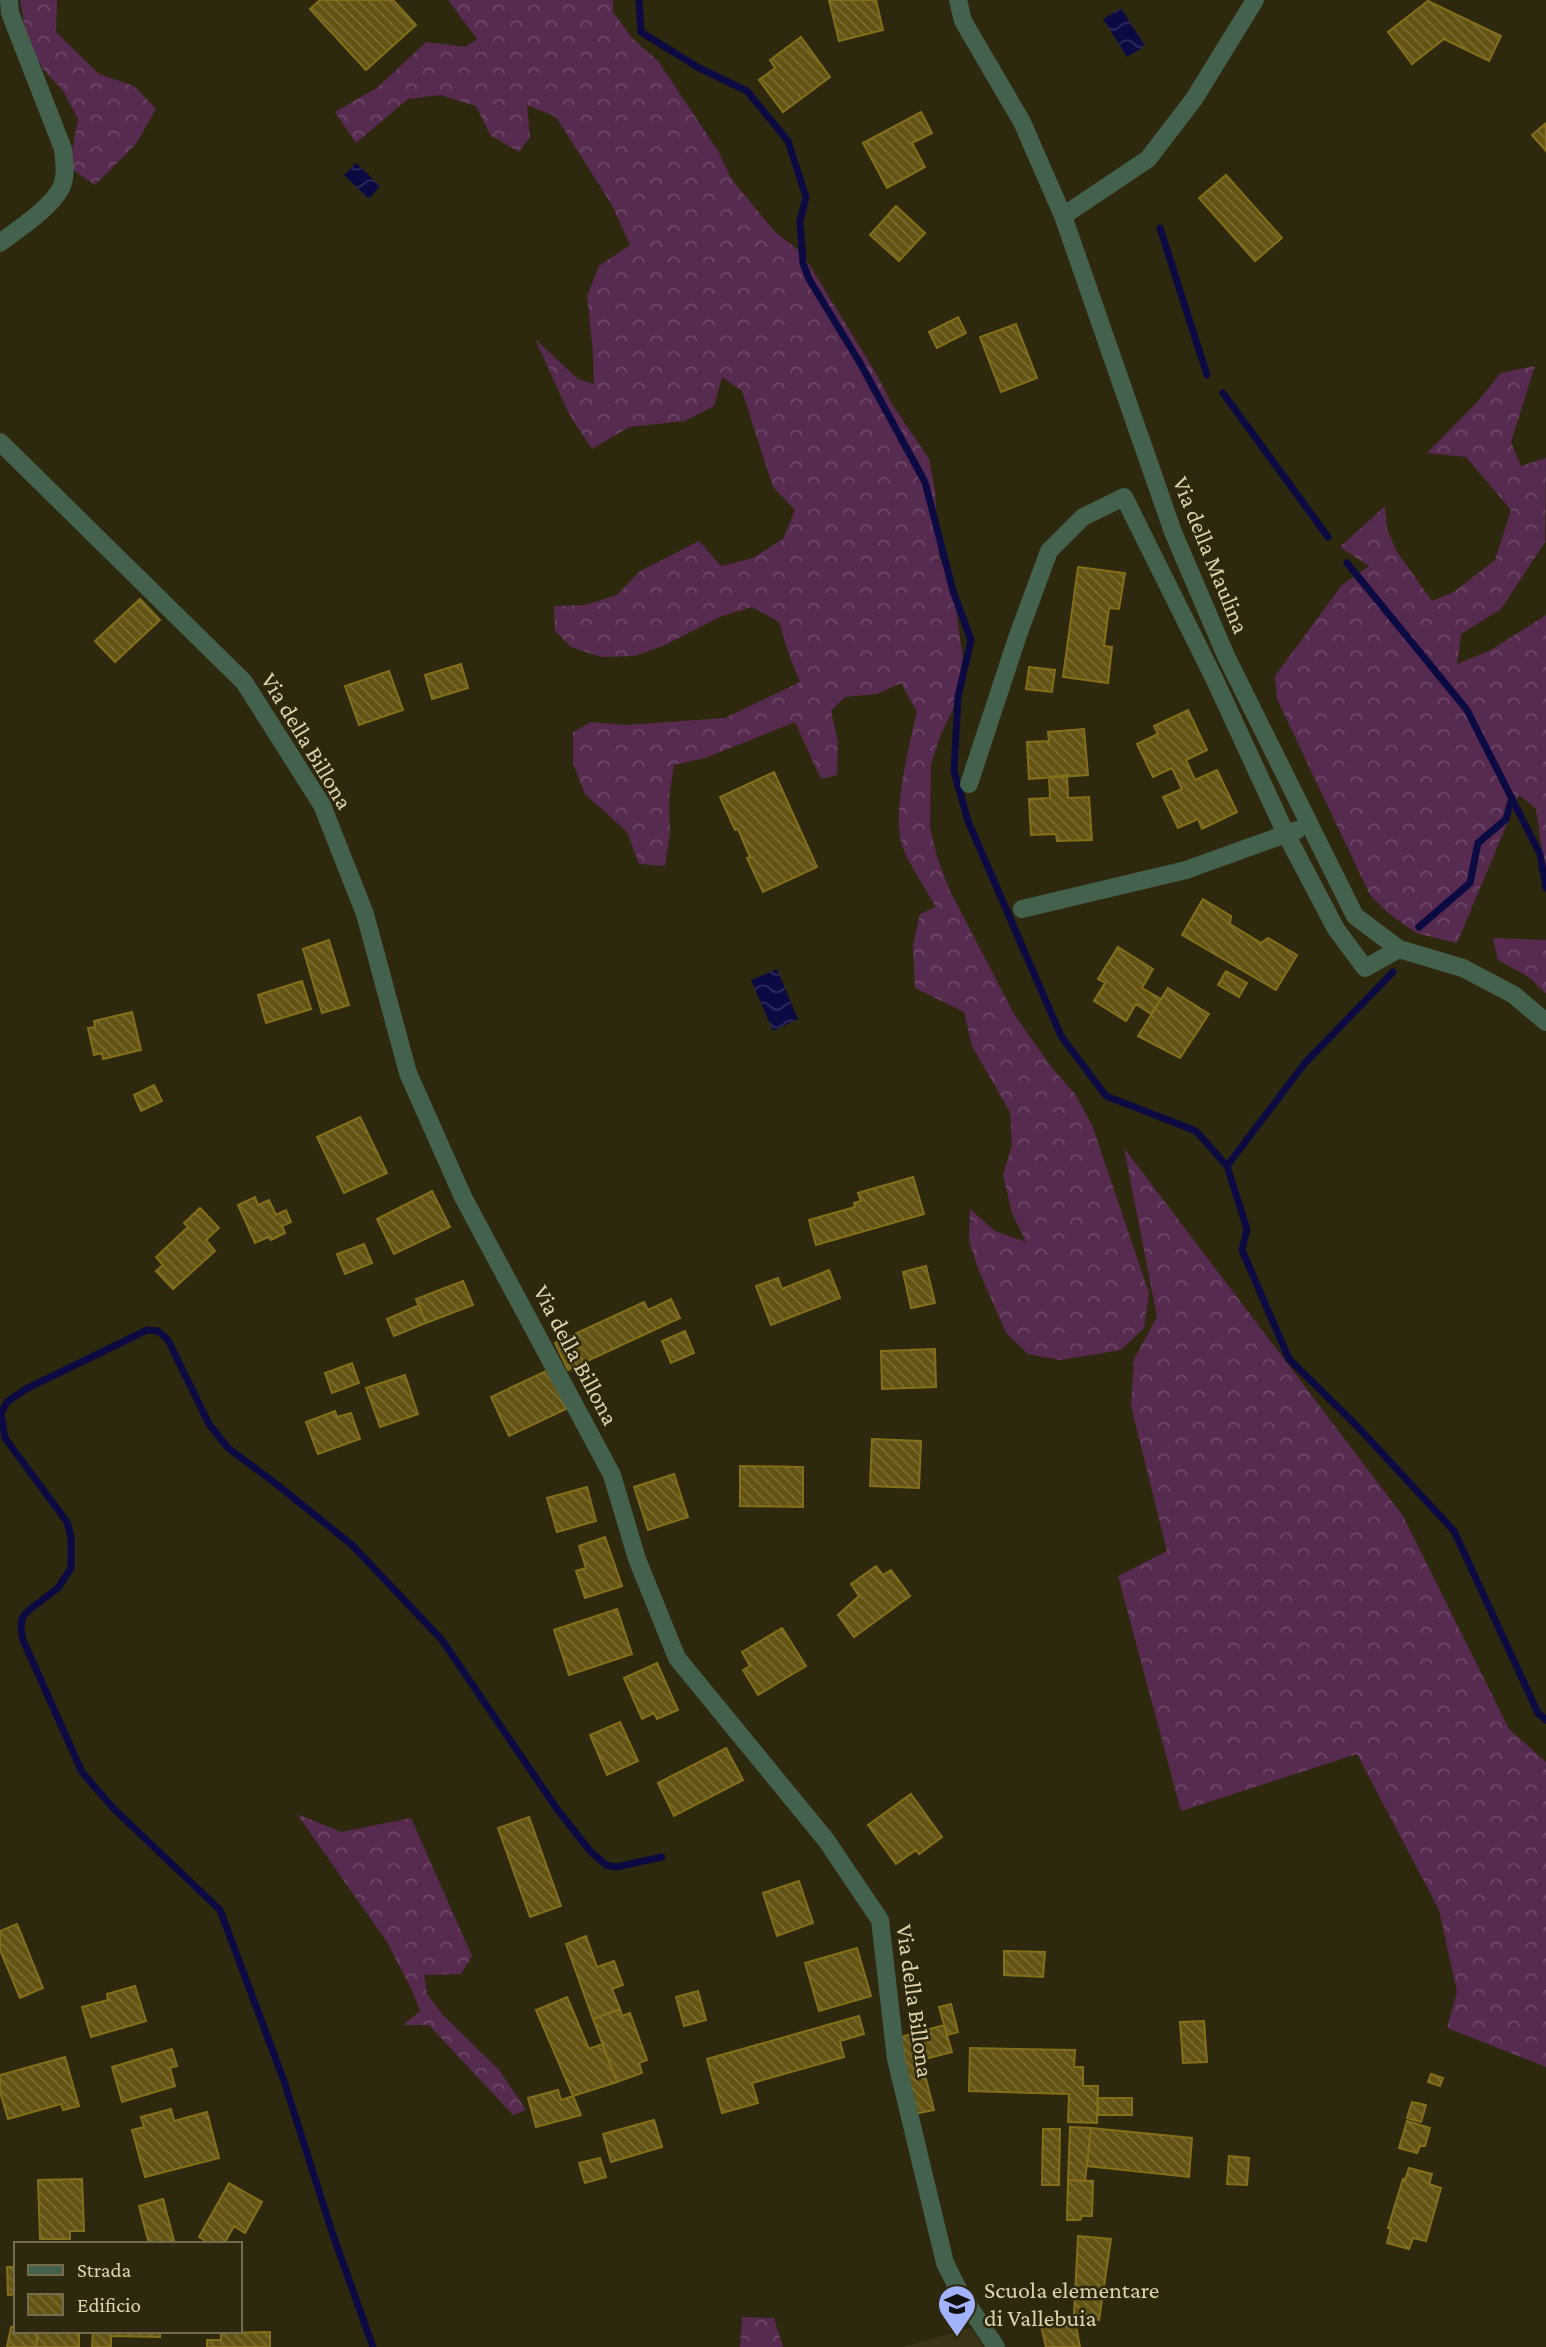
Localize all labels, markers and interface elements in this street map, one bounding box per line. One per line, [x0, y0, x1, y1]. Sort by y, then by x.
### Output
street label: Via della Maulina [1168, 472, 1255, 637]
street label: Via della Billona [256, 668, 359, 814]
street label: Via della Billona [528, 1280, 625, 1429]
street label: Via della Billona [891, 1923, 940, 2079]
legend [14, 2242, 242, 2333]
text: Strada [77, 2258, 132, 2282]
place label: Scuola elementare di Vallebuia [984, 2276, 1159, 2331]
school or university icon: Scuola elementare di Vallebuia [936, 2283, 978, 2338]
text: Edificio [77, 2293, 141, 2317]

